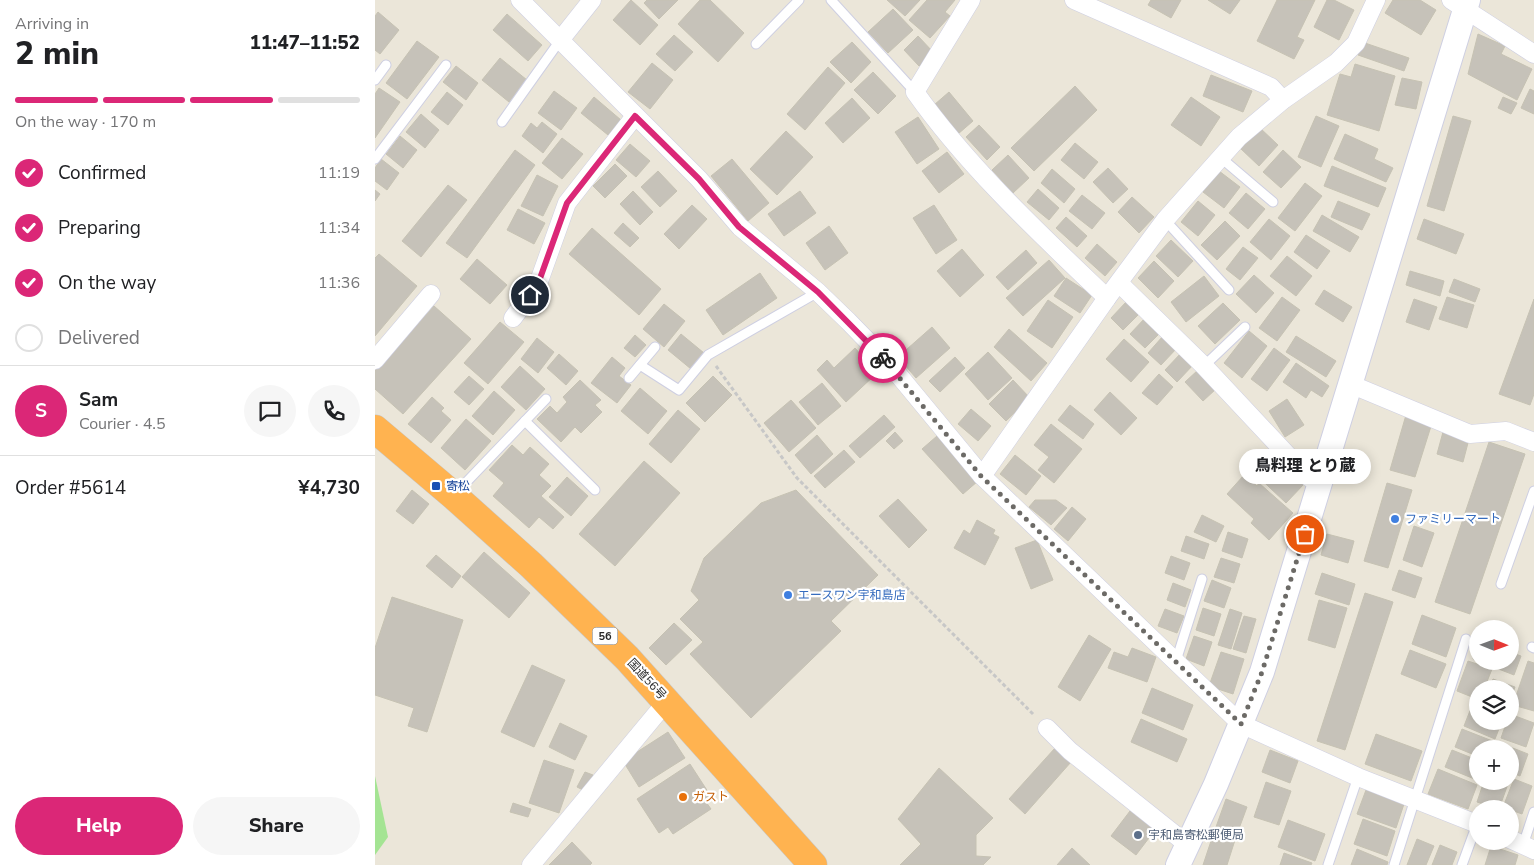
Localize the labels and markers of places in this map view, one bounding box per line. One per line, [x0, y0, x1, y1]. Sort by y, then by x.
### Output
pin [509, 274, 551, 316]
callout: 鳥料理 とり蔵 [1239, 449, 1371, 484]
place label: 寄松 [446, 478, 470, 494]
marker: 寄松 [430, 480, 442, 492]
place label: ファミリーマート [1405, 511, 1501, 527]
pin [1284, 513, 1326, 555]
marker: ファミリーマート [1389, 513, 1401, 525]
place label: エースワン宇和島店 [798, 587, 905, 603]
marker: エースワン宇和島店 [782, 589, 794, 601]
place label: ガスト [693, 789, 729, 805]
marker: ガスト [677, 791, 689, 803]
place label: 宇和島寄松郵便局 [1148, 827, 1244, 843]
marker: 宇和島寄松郵便局 [1132, 829, 1144, 841]

